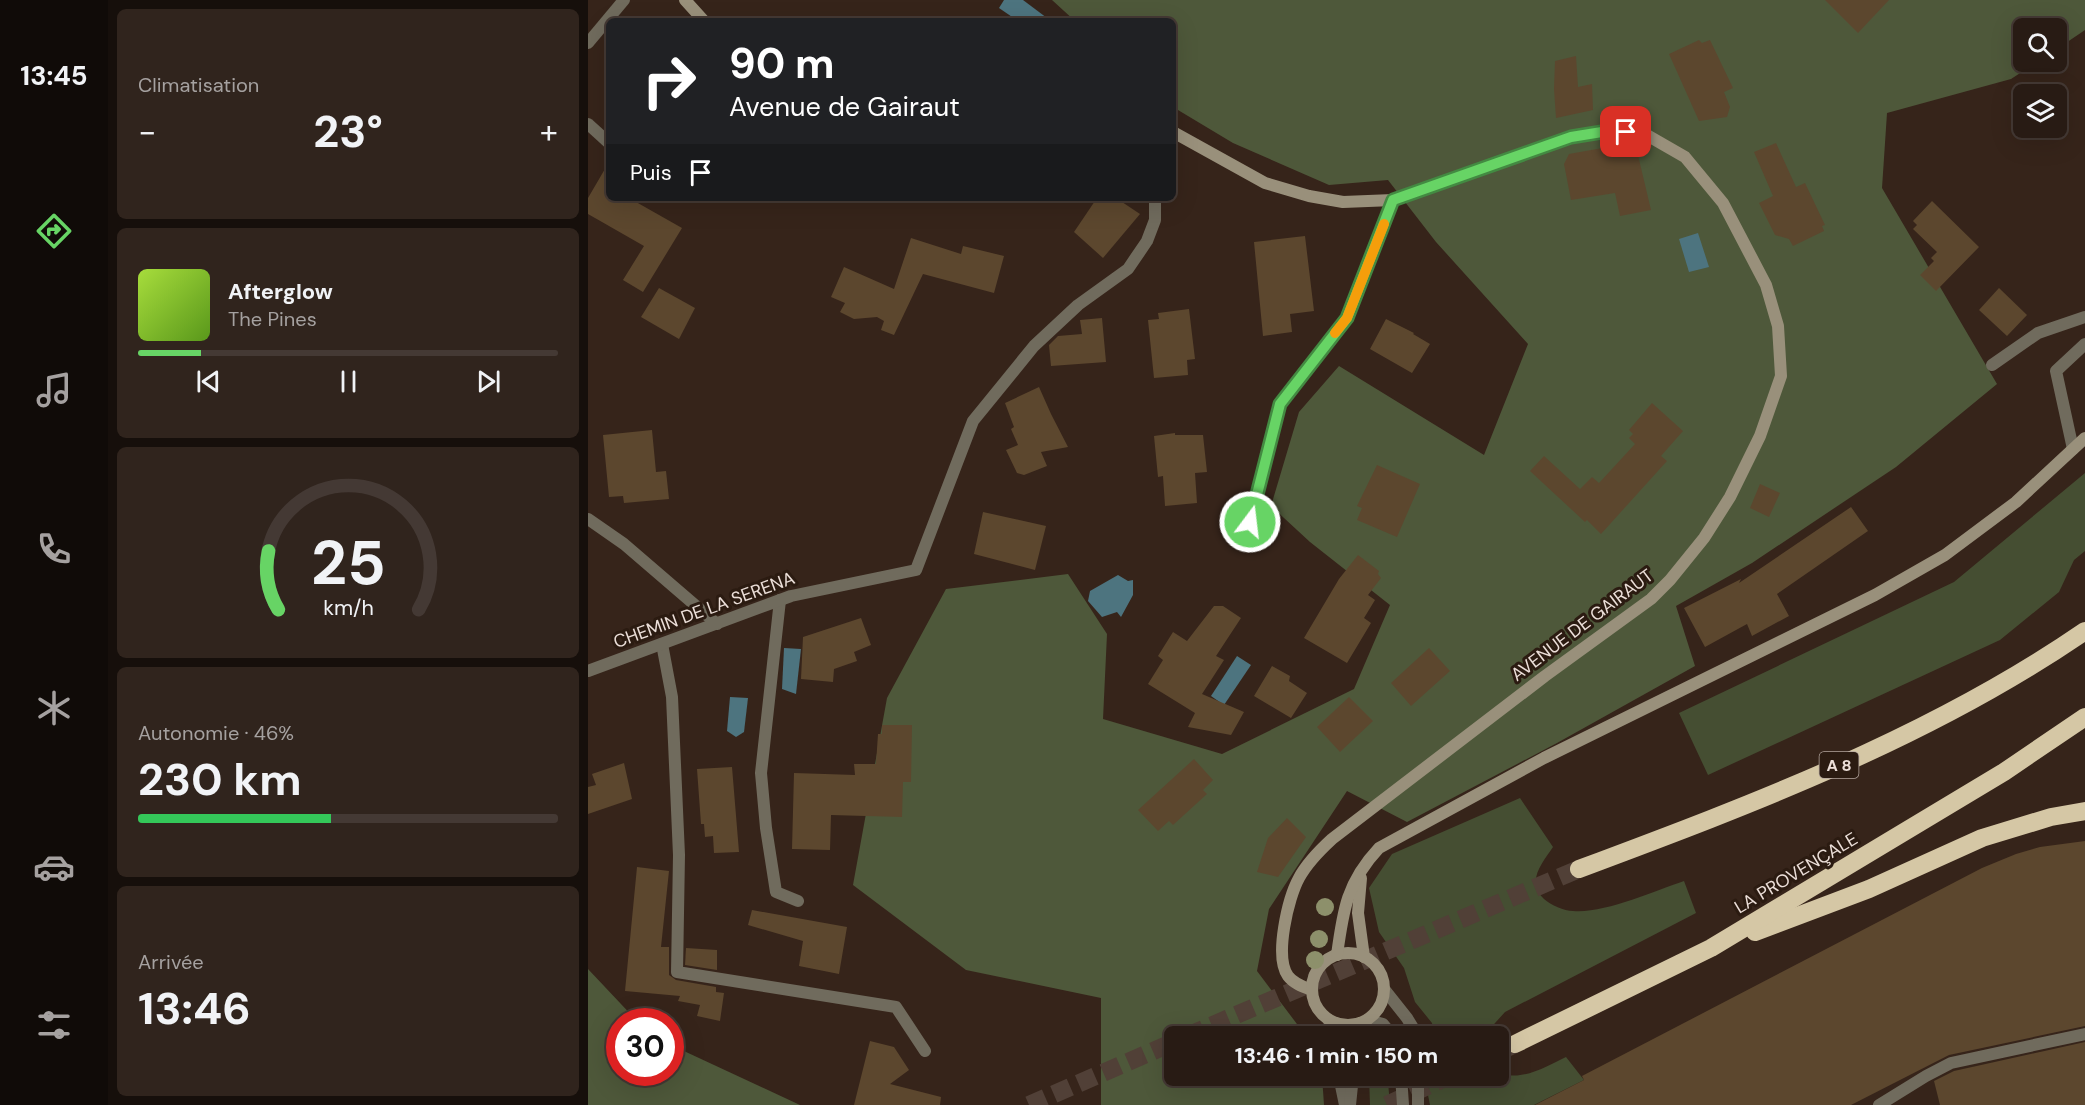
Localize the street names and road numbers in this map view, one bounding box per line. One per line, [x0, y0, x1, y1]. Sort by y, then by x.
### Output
street label: AVENUE DE GAIRAUT [1506, 563, 1658, 687]
street label: CHEMIN DE LA SERENA [610, 566, 798, 654]
road number: A 8 [1820, 752, 1858, 778]
street label: LA PROVENÇALE [1730, 827, 1862, 919]

